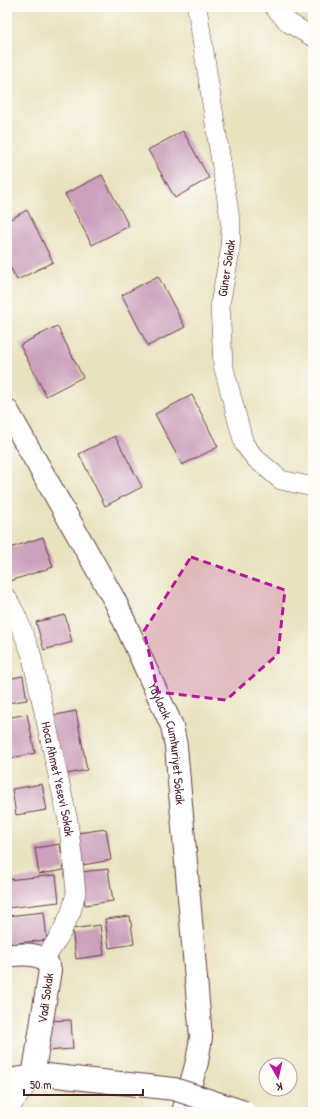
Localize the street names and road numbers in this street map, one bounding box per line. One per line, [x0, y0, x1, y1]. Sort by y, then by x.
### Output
street label: Güner Sokak [213, 238, 239, 298]
street label: Yaylacık Cumhuriyet Sokak [144, 679, 190, 806]
street label: Hoca Ahmet Yesevi Sokak [37, 720, 79, 838]
street label: Vadi Sokak [33, 971, 58, 1024]

